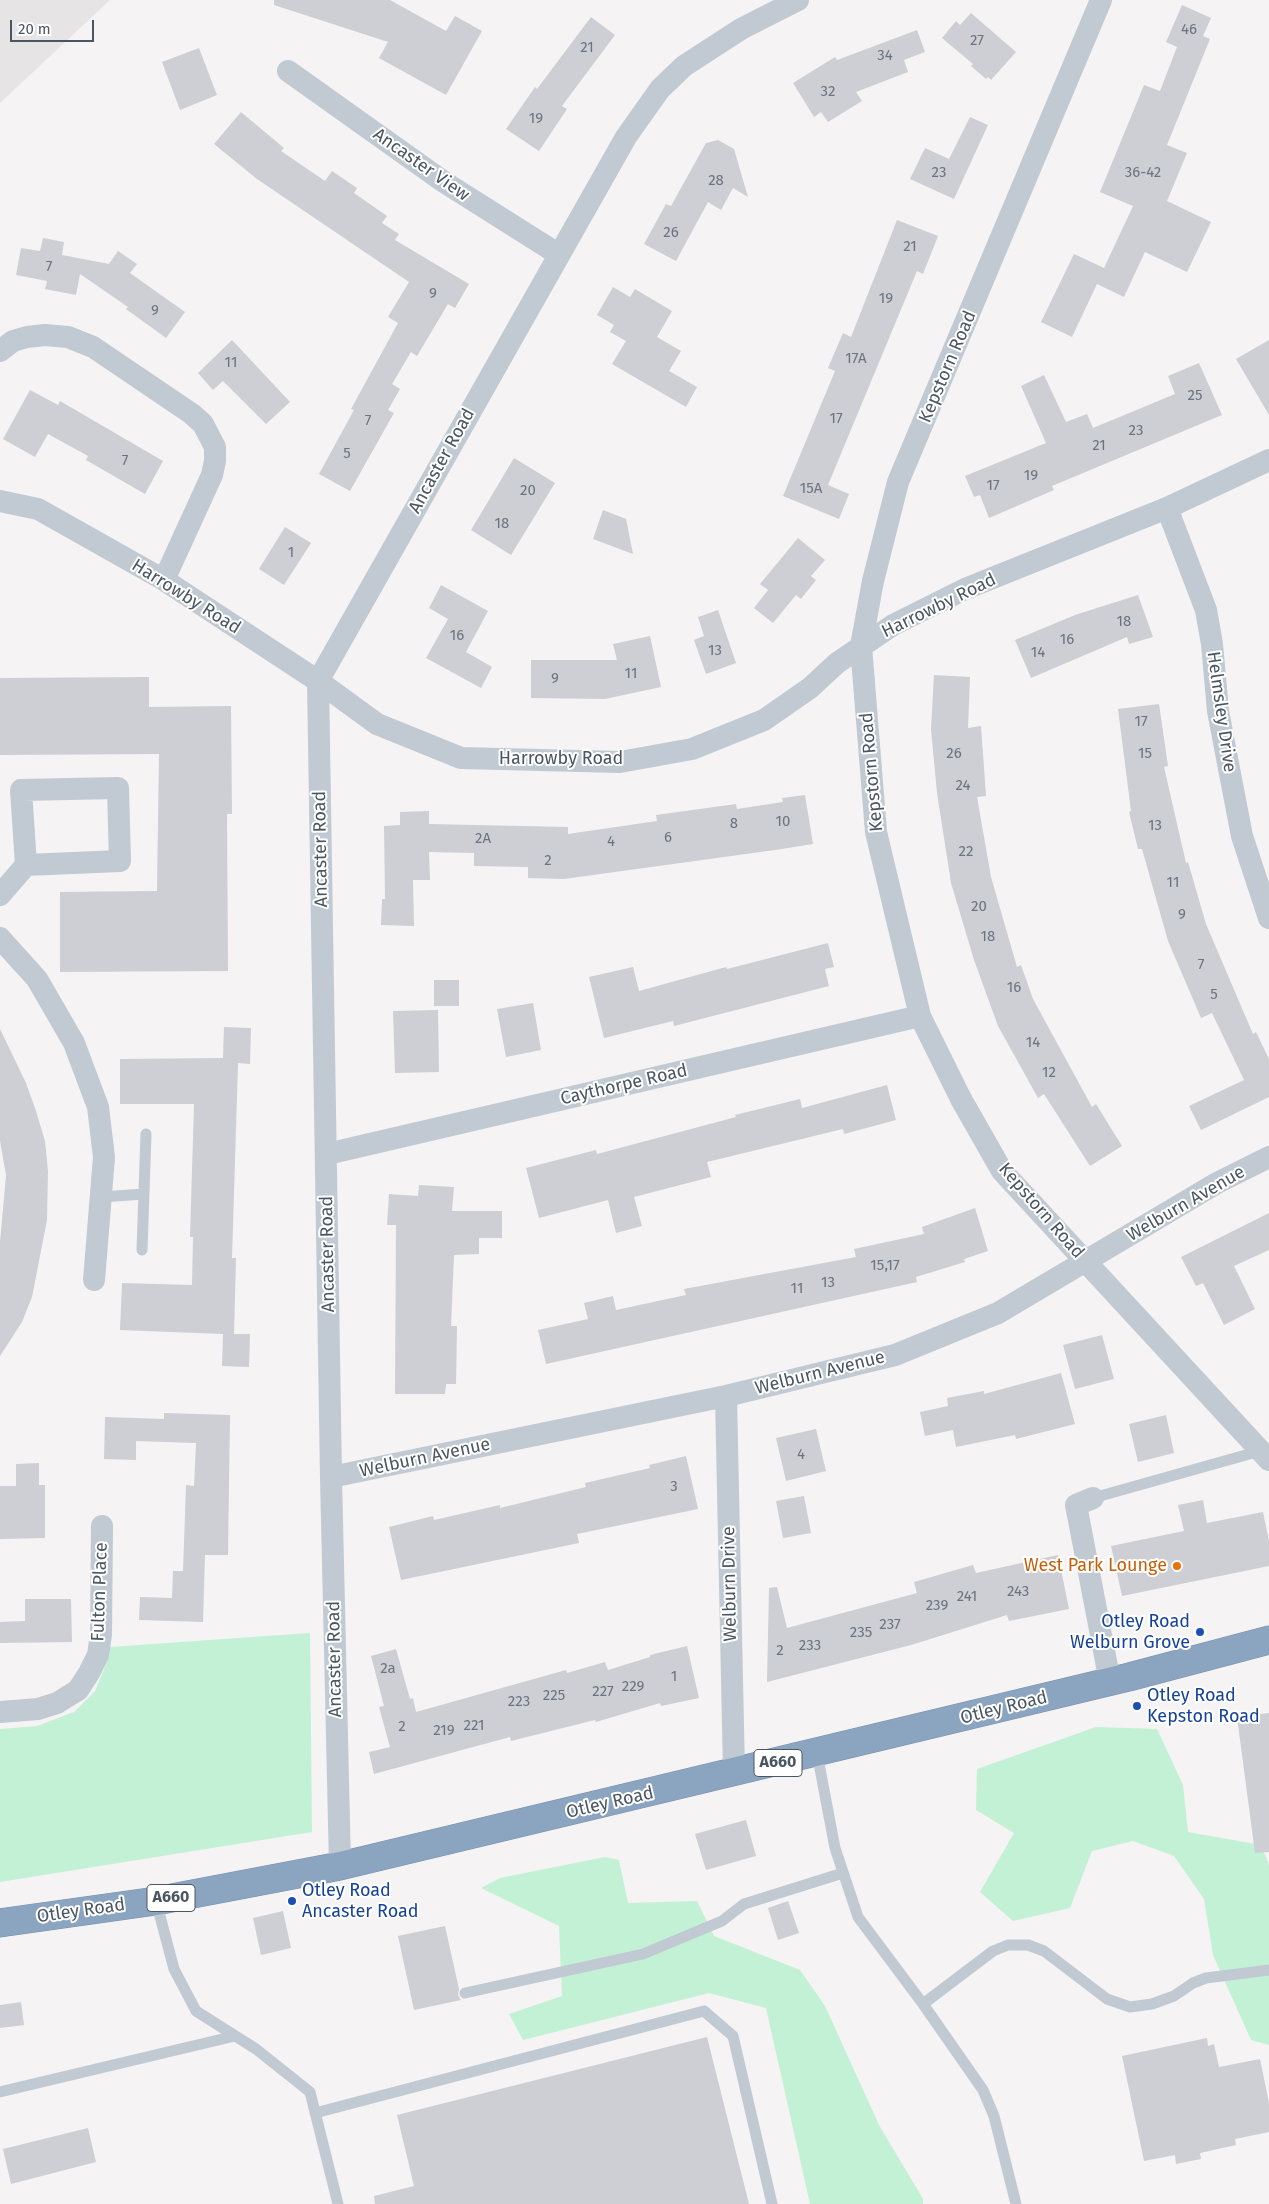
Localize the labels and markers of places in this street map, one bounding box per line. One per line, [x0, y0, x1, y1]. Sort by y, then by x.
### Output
place label: West Park Lounge [1024, 1555, 1167, 1577]
marker: West Park Lounge [1171, 1560, 1183, 1572]
place label: Otley Road Welburn Grove [1070, 1611, 1190, 1654]
marker: Otley Road Welburn Grove [1194, 1626, 1206, 1638]
place label: Otley Road Kepston Road [1147, 1685, 1260, 1728]
marker: Otley Road Kepston Road [1131, 1700, 1143, 1712]
place label: Otley Road Ancaster Road [302, 1880, 419, 1922]
marker: Otley Road Ancaster Road [286, 1895, 298, 1907]

